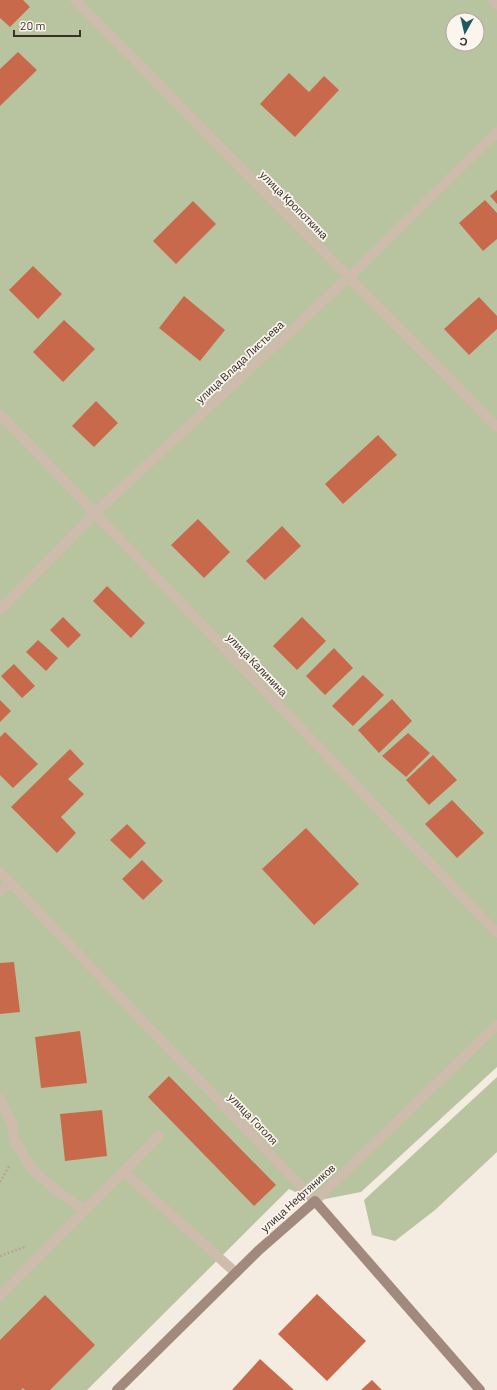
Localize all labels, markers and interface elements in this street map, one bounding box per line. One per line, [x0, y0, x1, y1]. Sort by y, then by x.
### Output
scale bar [14, 12, 80, 38]
north arrow [445, 12, 485, 52]
text: 20 m [20, 18, 46, 32]
text: С [459, 35, 468, 49]
street label: улица Кропоткина [258, 168, 332, 242]
street label: улица Влада Листьева [193, 317, 287, 405]
street label: улица Калинина [224, 631, 291, 699]
street label: улица Гоголя [226, 1090, 281, 1147]
street label: улица Нефтяников [258, 1161, 338, 1234]

